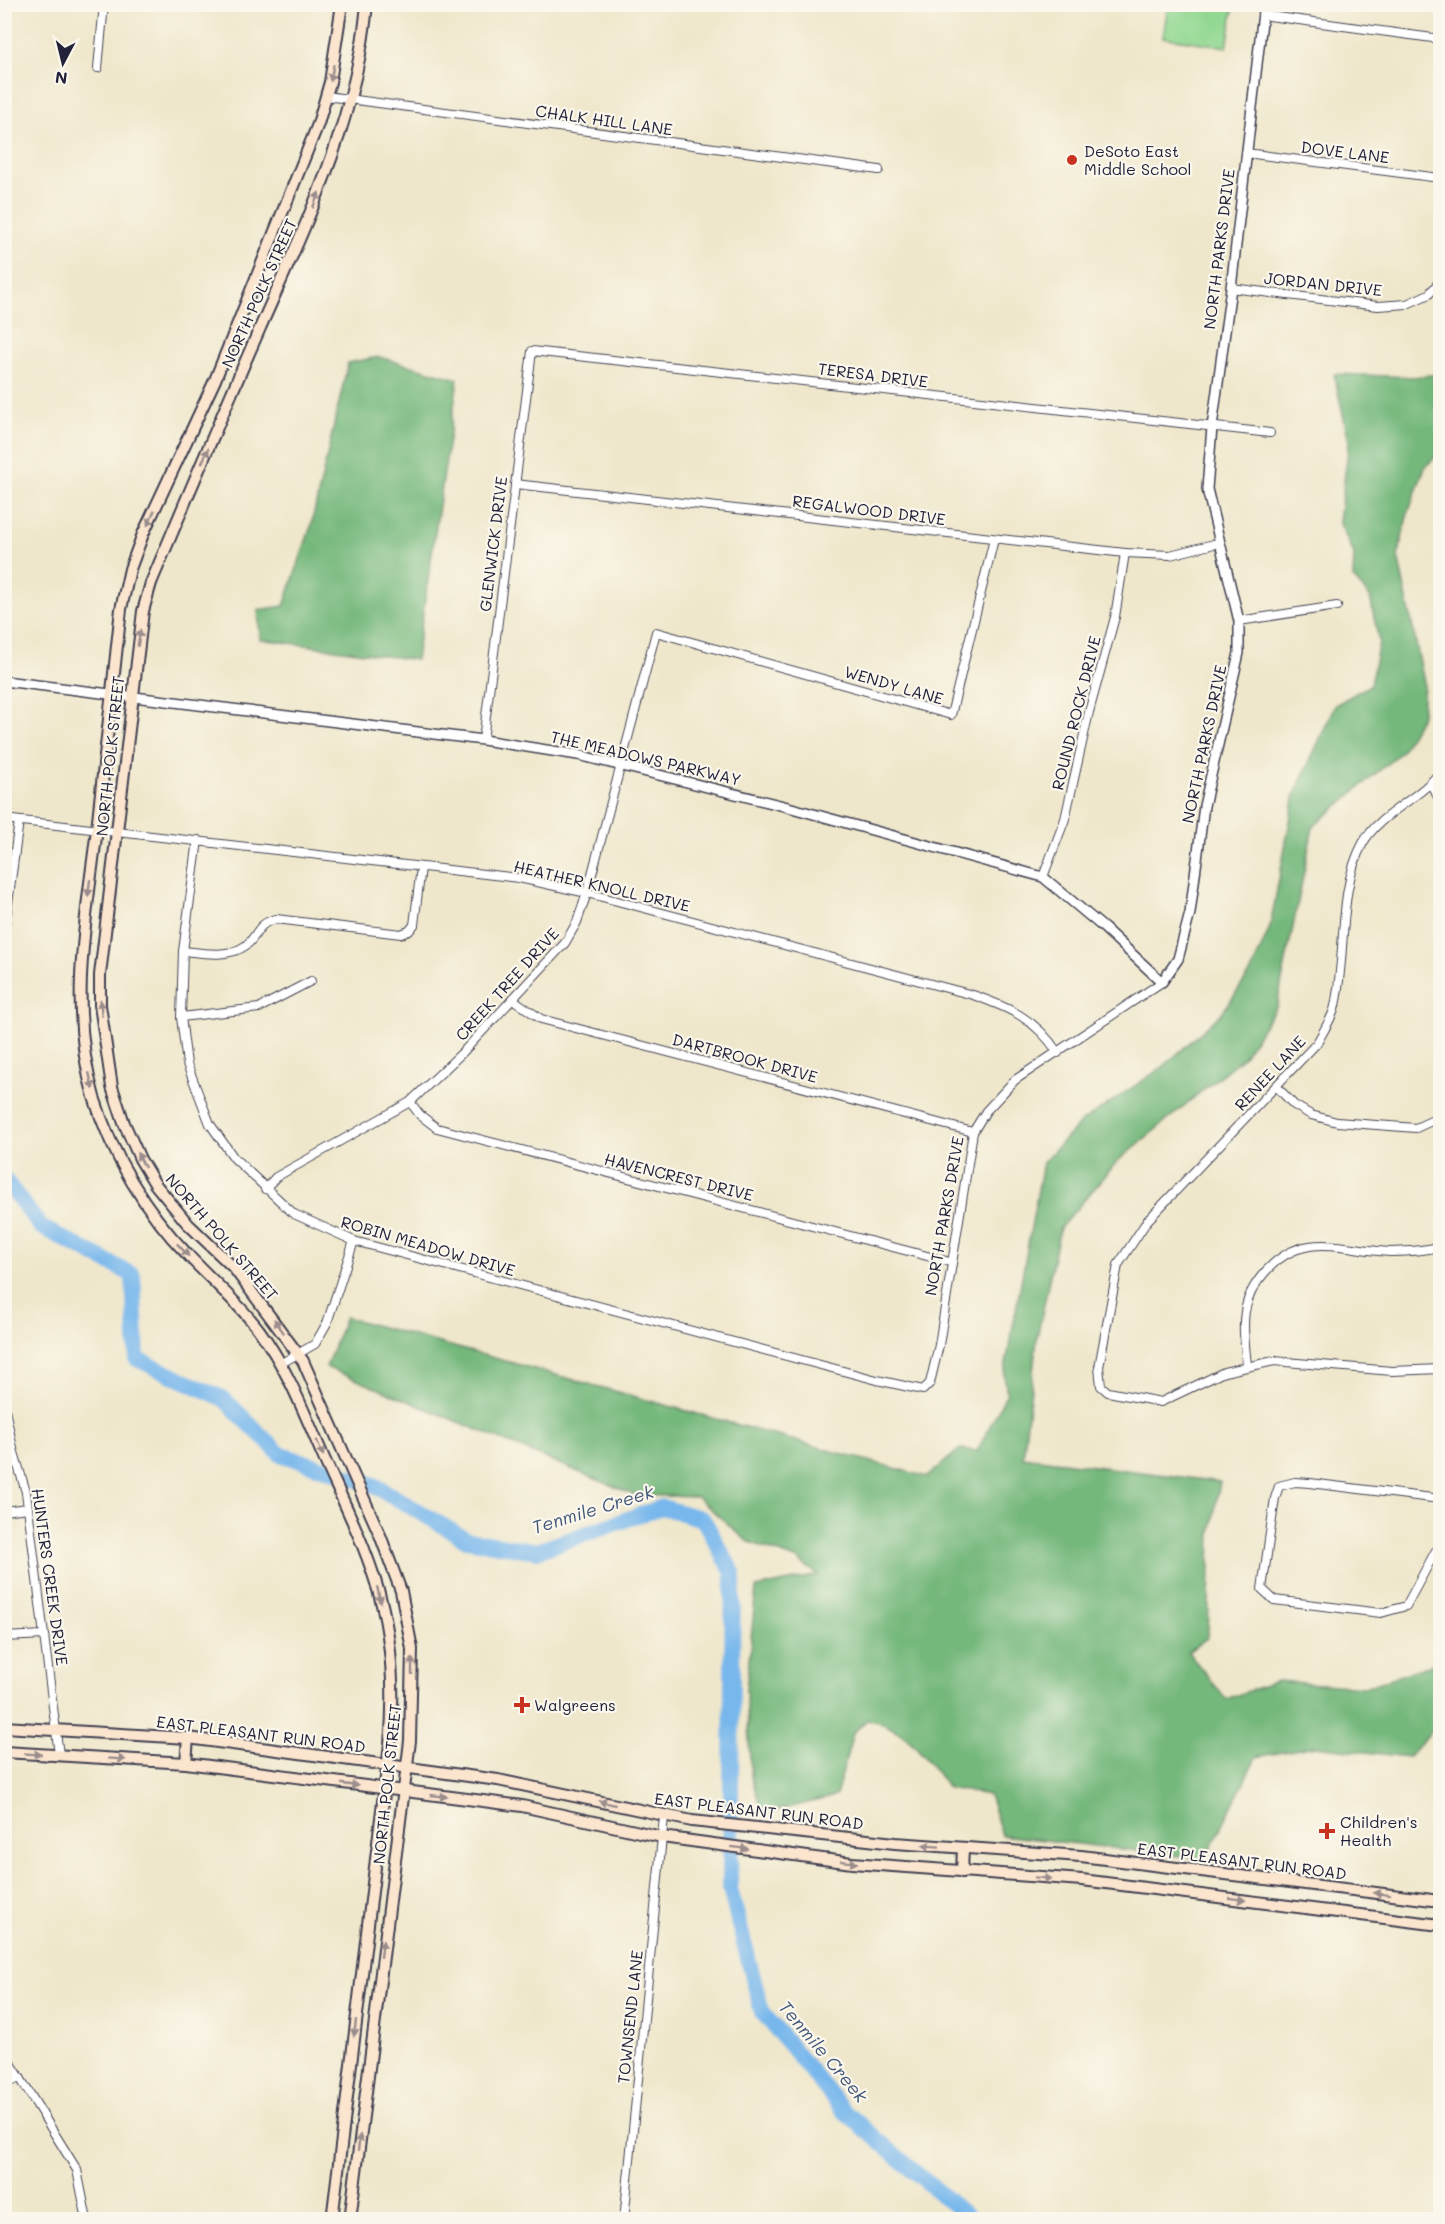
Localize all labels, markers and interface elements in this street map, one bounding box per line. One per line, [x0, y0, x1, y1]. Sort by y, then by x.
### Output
north arrow [33, 33, 93, 93]
one-way arrow [327, 63, 336, 82]
text: N [54, 67, 68, 90]
street label: CHALK HILL LANE [534, 100, 674, 140]
street label: DOVE LANE [1300, 136, 1390, 167]
place label: DeSoto East Middle School [1084, 140, 1191, 179]
marker: DeSoto East Middle School [1065, 153, 1079, 167]
street label: NORTH PARKS DRIVE [1198, 167, 1239, 330]
one-way arrow [311, 190, 321, 208]
street label: NORTH POLK STREET [216, 215, 301, 371]
street label: JORDAN DRIVE [1263, 267, 1383, 300]
street label: TERESA DRIVE [817, 357, 929, 392]
one-way arrow [200, 446, 210, 464]
street label: GLENWICK DRIVE [474, 475, 511, 613]
street label: REGALWOOD DRIVE [791, 490, 947, 529]
one-way arrow [146, 510, 155, 527]
one-way arrow [134, 629, 143, 648]
street label: ROUND ROCK DRIVE [1046, 633, 1105, 792]
street label: WENDY LANE [842, 660, 946, 709]
street label: NORTH PARKS DRIVE [1176, 663, 1231, 825]
street label: NORTH POLK STREET [91, 675, 128, 837]
street label: THE MEADOWS PARKWAY [549, 725, 743, 790]
street label: HEATHER KNOLL DRIVE [512, 855, 692, 916]
one-way arrow [85, 878, 94, 897]
street label: CREEK TREE DRIVE [450, 923, 563, 1045]
one-way arrow [96, 999, 105, 1018]
street label: DARTBROOK DRIVE [670, 1028, 820, 1087]
street label: RENEE LANE [1230, 1031, 1310, 1115]
one-way arrow [86, 1072, 96, 1090]
street label: NORTH PARKS DRIVE [919, 1135, 968, 1297]
street label: HAVENCREST DRIVE [602, 1148, 756, 1205]
one-way arrow [136, 1151, 146, 1168]
street label: NORTH POLK STREET [162, 1169, 283, 1304]
street label: ROBIN MEADOW DRIVE [339, 1211, 518, 1280]
one-way arrow [176, 1242, 189, 1257]
one-way arrow [273, 1318, 285, 1334]
one-way arrow [315, 1440, 324, 1457]
water label: Tenmile Creek [529, 1479, 657, 1539]
street label: HUNTERS CREEK DRIVE [28, 1487, 73, 1667]
one-way arrow [374, 1586, 384, 1604]
one-way arrow [407, 1657, 417, 1676]
place label: Walgreens [534, 1694, 616, 1715]
marker: Walgreens [515, 1698, 529, 1712]
street label: NORTH POLK STREET [368, 1703, 405, 1865]
street label: EAST PLEASANT RUN ROAD [155, 1710, 367, 1757]
one-way arrow [23, 1749, 42, 1758]
one-way arrow [108, 1754, 127, 1764]
one-way arrow [341, 1781, 360, 1790]
street label: EAST PLEASANT RUN ROAD [653, 1787, 865, 1834]
one-way arrow [430, 1792, 449, 1801]
one-way arrow [598, 1798, 616, 1808]
place label: Children's Health [1340, 1811, 1418, 1850]
marker: Children's Health [1318, 1822, 1336, 1840]
street label: EAST PLEASANT RUN ROAD [1136, 1837, 1348, 1884]
one-way arrow [921, 1841, 940, 1850]
one-way arrow [731, 1843, 750, 1852]
one-way arrow [839, 1858, 858, 1867]
one-way arrow [1034, 1873, 1053, 1882]
one-way arrow [1373, 1889, 1392, 1899]
one-way arrow [1227, 1894, 1246, 1903]
one-way arrow [378, 1940, 387, 1959]
street label: TOWNSEND LANE [612, 1949, 647, 2085]
water label: Tenmile Creek [774, 1995, 874, 2108]
one-way arrow [350, 2018, 360, 2037]
one-way arrow [354, 2133, 364, 2152]

